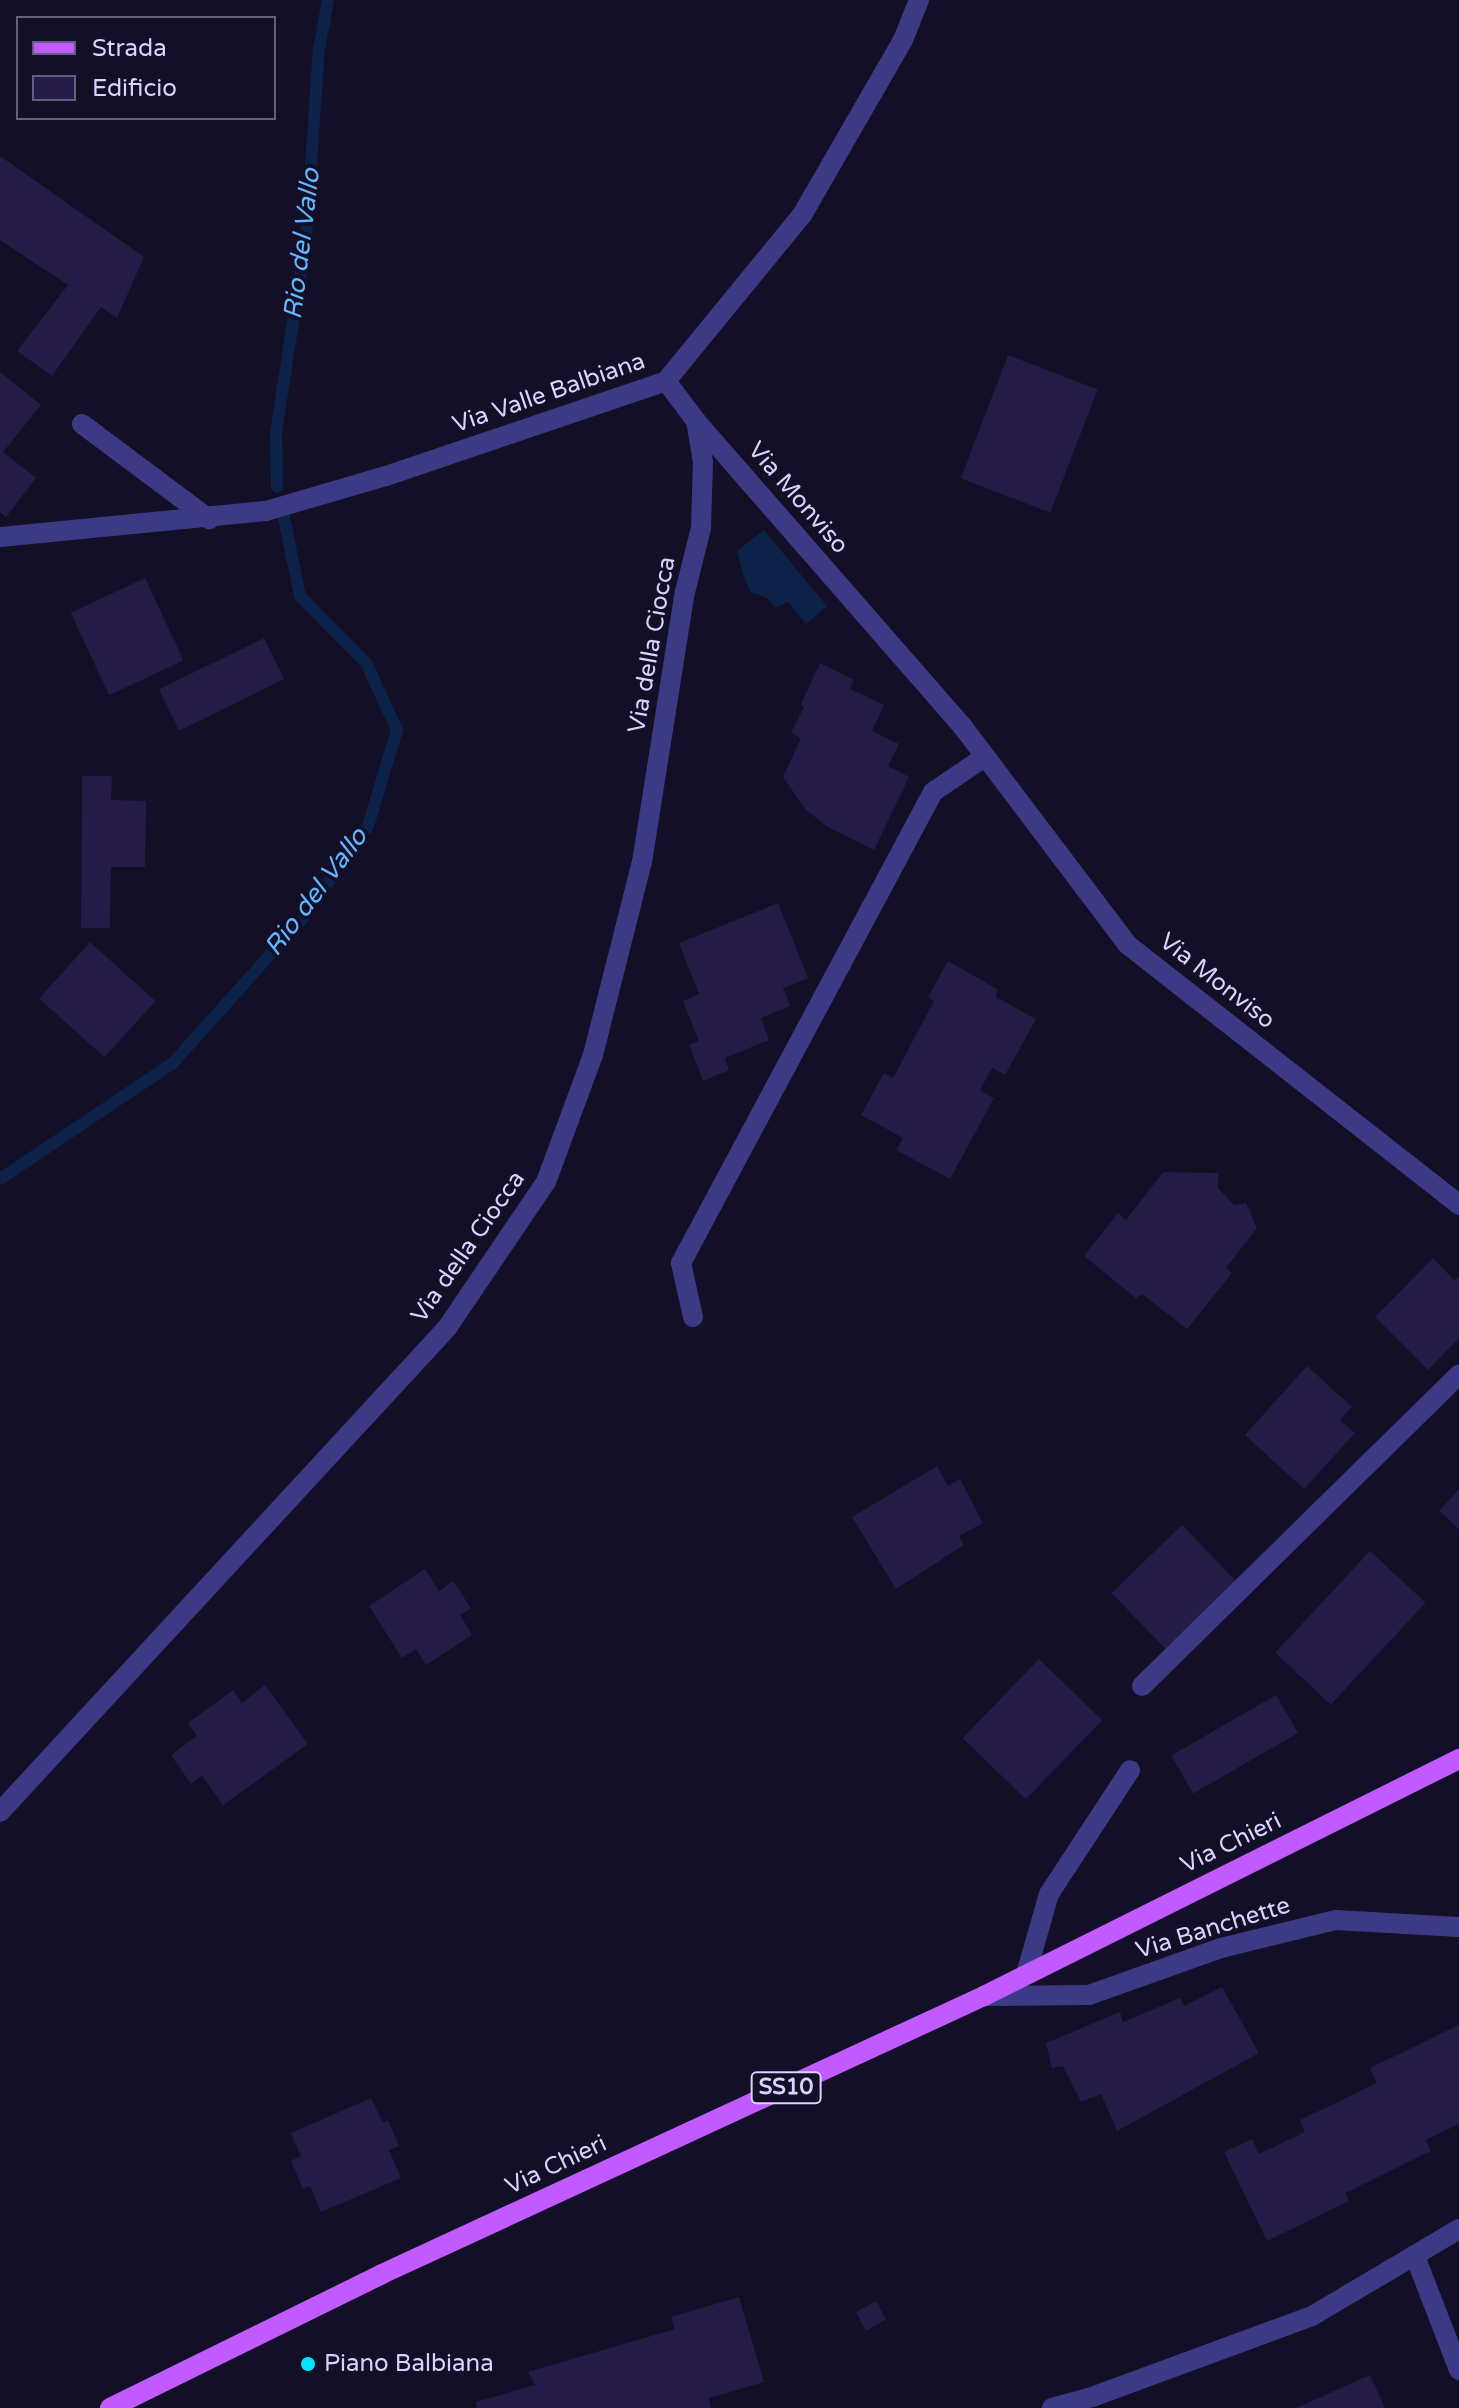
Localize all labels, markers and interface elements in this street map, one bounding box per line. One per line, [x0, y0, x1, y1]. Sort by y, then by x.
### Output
legend [16, 16, 276, 120]
text: Strada [92, 34, 167, 63]
text: Edificio [92, 74, 177, 103]
water label: Rio del Vallo [277, 167, 327, 321]
street label: Via Valle Balbiana [449, 347, 649, 439]
street label: Via Monviso [742, 436, 854, 560]
street label: Via della Ciocca [622, 554, 682, 736]
water label: Rio del Vallo [258, 822, 374, 962]
street label: Via Monviso [1153, 927, 1281, 1035]
street label: Via della Ciocca [405, 1166, 531, 1328]
street label: Via Chieri [1176, 1806, 1286, 1880]
street label: Via Banchette [1132, 1891, 1294, 1965]
road number: SS10 [750, 2070, 822, 2106]
street label: Via Chieri [501, 2129, 611, 2201]
place label: Piano Balbiana [324, 2350, 494, 2378]
marker: Piano Balbiana [299, 2355, 317, 2373]

